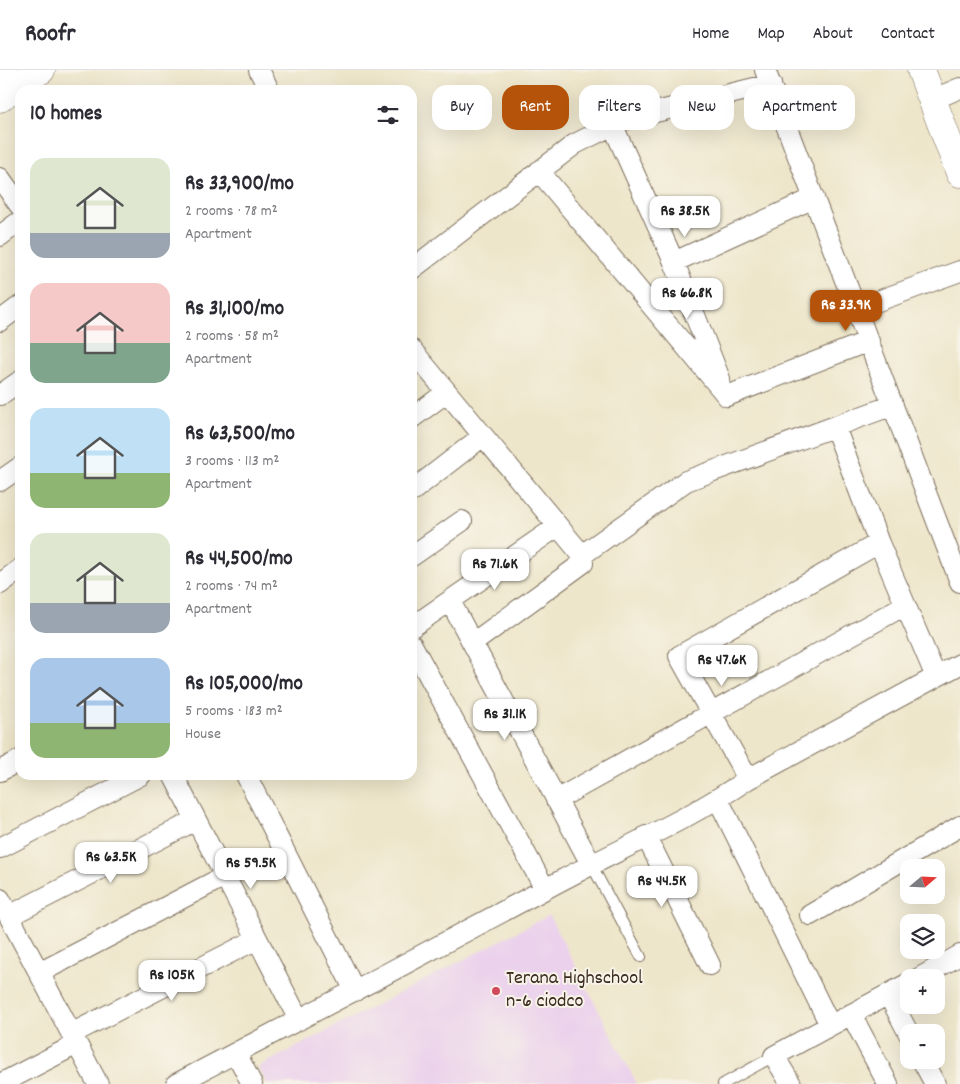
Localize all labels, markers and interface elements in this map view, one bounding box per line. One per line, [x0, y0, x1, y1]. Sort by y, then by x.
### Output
text: Roofr [25, 18, 75, 52]
text: Home [692, 22, 729, 47]
text: Map [757, 22, 785, 47]
text: About [813, 22, 853, 47]
text: Contact [881, 22, 935, 47]
chip: Buy [432, 85, 492, 130]
chip: Rent [502, 85, 569, 130]
chip: Filters [579, 85, 660, 130]
chip: New [670, 85, 734, 130]
chip: Apartment [744, 85, 855, 130]
text: 10 homes [30, 100, 102, 130]
icon: filters [374, 101, 402, 129]
text: Rs 33,900/mo [185, 170, 294, 200]
icon: home [70, 178, 130, 238]
pin: Rs 38.5K [633, 196, 737, 238]
text: 2 rooms · 78 m² [185, 200, 278, 223]
text: Rs 38.5K [660, 200, 710, 223]
text: Apartment [185, 223, 252, 246]
pin: Rs 66.8K [635, 278, 739, 320]
text: Rs 66.8K [662, 282, 712, 305]
pin: Rs 33.9K [794, 290, 898, 332]
text: Rs 33.9K [821, 294, 871, 317]
text: Rs 31,100/mo [185, 295, 284, 325]
icon: home [70, 303, 130, 363]
text: 2 rooms · 58 m² [185, 325, 279, 348]
text: Apartment [185, 348, 252, 371]
text: Rs 63,500/mo [185, 420, 295, 450]
icon: home [70, 428, 130, 488]
text: 3 rooms · 113 m² [185, 450, 279, 473]
text: Apartment [185, 473, 252, 496]
text: Rs 44,500/mo [185, 545, 293, 575]
pin: Rs 71.6K [443, 548, 547, 591]
icon: home [70, 553, 130, 613]
text: Rs 71.6K [472, 553, 518, 576]
text: 2 rooms · 74 m² [185, 575, 278, 598]
text: Apartment [185, 598, 252, 621]
pin: Rs 47.6K [670, 644, 774, 687]
text: Rs 47.6K [698, 649, 746, 672]
text: Rs 105,000/mo [185, 670, 303, 700]
icon: home [70, 678, 130, 738]
pin: Rs 31.1K [453, 698, 557, 741]
text: 5 rooms · 183 m² [185, 700, 282, 723]
text: Rs 31.1K [484, 703, 526, 726]
text: House [185, 723, 221, 746]
pin: Rs 63.5K [59, 842, 163, 884]
text: Rs 63.5K [86, 846, 136, 869]
pin: Rs 59.5K [199, 848, 303, 890]
text: Rs 59.5K [226, 852, 276, 875]
north arrow [900, 859, 945, 904]
map controls [900, 859, 945, 1069]
pin: Rs 44.5K [610, 866, 714, 908]
text: Rs 44.5K [638, 870, 686, 893]
button: layers [900, 914, 945, 959]
pin: Rs 105K [126, 960, 218, 1002]
text: Rs 105K [149, 964, 195, 987]
place label: Terana Highschool n-6 ciodco [506, 965, 643, 1016]
button: + [900, 969, 945, 1014]
marker: Terana Highschool n-6 ciodco [490, 985, 502, 997]
button: − [900, 1024, 945, 1069]

